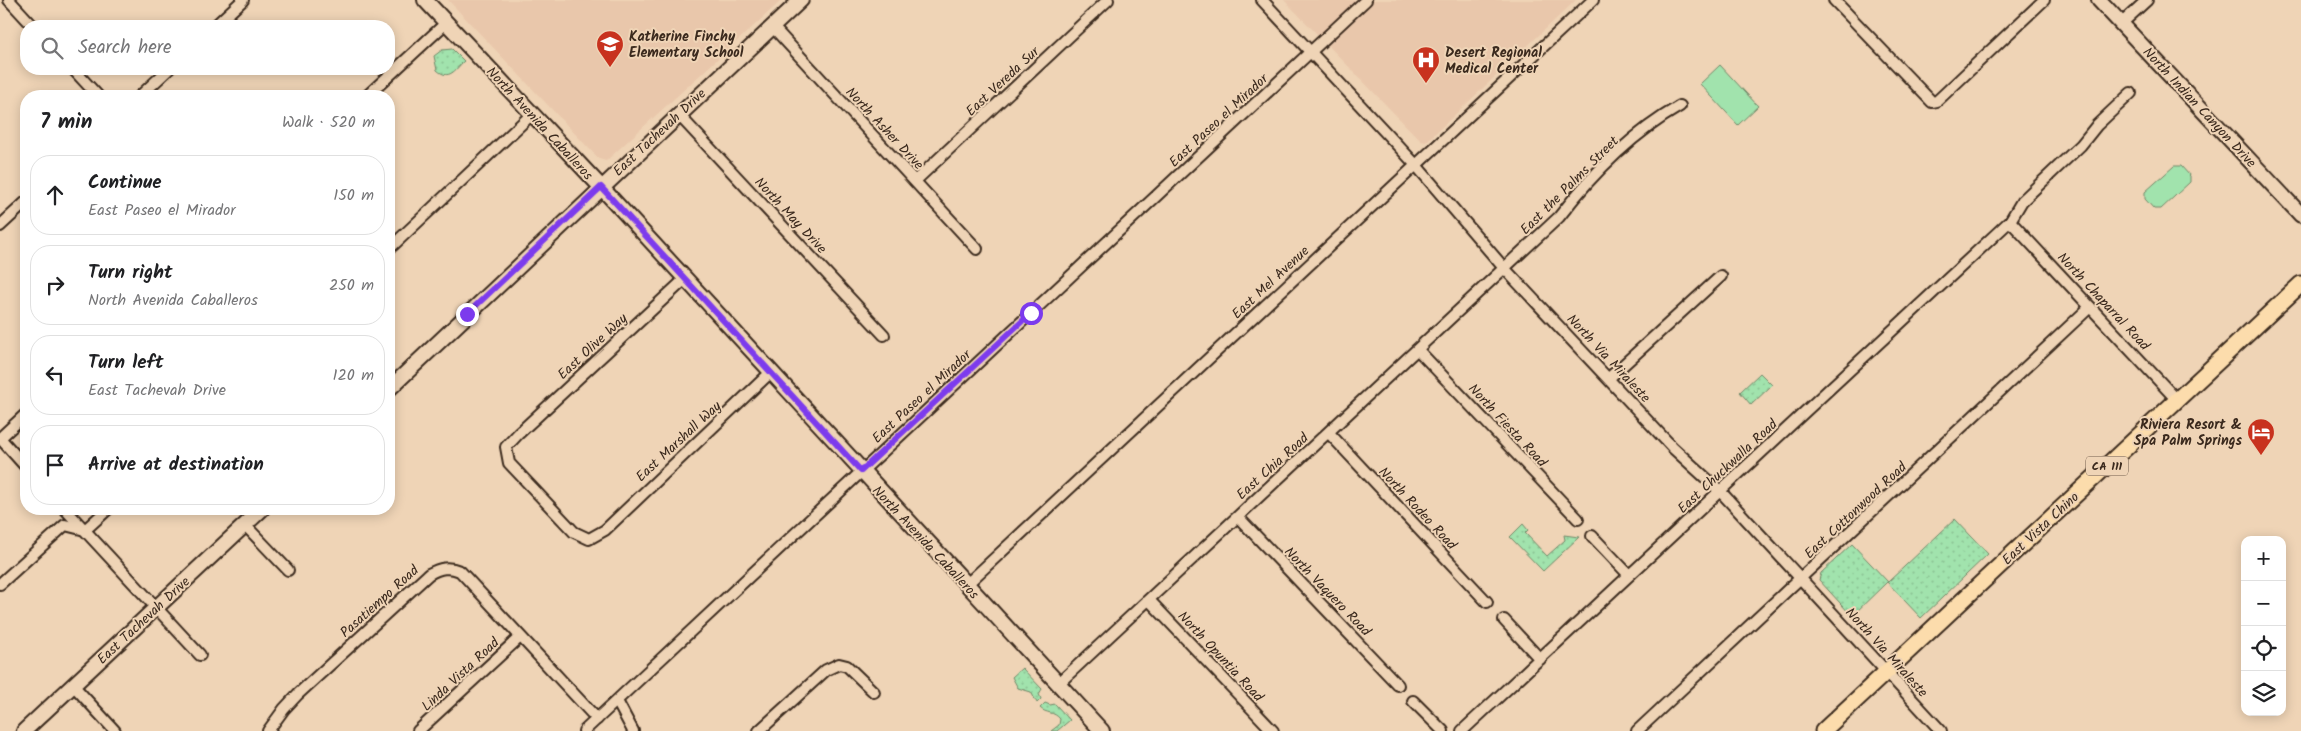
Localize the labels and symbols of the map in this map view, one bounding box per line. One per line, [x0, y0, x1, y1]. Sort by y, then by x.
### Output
place label: Katherine Finchy Elementary School [629, 26, 744, 64]
school or university icon: Katherine Finchy Elementary School [595, 29, 625, 68]
street label: East Vereda Sur [961, 41, 1046, 122]
place label: Desert Regional Medical Center [1445, 42, 1542, 80]
street label: North Indian Canyon Drive [2137, 42, 2262, 174]
hospital icon: Desert Regional Medical Center [1411, 45, 1441, 84]
street label: North Avenida Caballeros [481, 62, 598, 186]
street label: East Paseo el Mirador [1164, 68, 1274, 173]
street label: North Asher Drive [840, 82, 929, 176]
street label: East Tachevah Drive [608, 83, 712, 182]
street label: East the Palms Street [1515, 131, 1625, 240]
street label: North May Drive [749, 172, 832, 260]
street label: East Mel Avenue [1227, 240, 1315, 325]
street label: North Chaparral Road [2052, 247, 2156, 357]
route start [1020, 302, 1043, 325]
route end [456, 303, 479, 326]
street label: East Olive Way [553, 308, 633, 385]
street label: North Via Miraleste [1561, 309, 1656, 409]
street label: East Paseo el Mirador [867, 344, 977, 449]
street label: North Fiesta Road [1463, 379, 1553, 473]
street label: East Marshall Way [631, 396, 727, 487]
street label: East Chuckwalla Road [1673, 414, 1784, 519]
place label: Riviera Resort & Spa Palm Springs [2134, 414, 2242, 452]
hotel icon: Riviera Resort & Spa Palm Springs [2246, 417, 2276, 456]
street label: East Chia Road [1231, 427, 1315, 505]
street label: East Cottonwood Road [1799, 456, 1913, 564]
road number: CA 111 [2086, 456, 2128, 476]
street label: North Rodeo Road [1373, 462, 1462, 556]
street label: North Avenida Caballeros [867, 481, 984, 605]
street label: East Vista Chino [1997, 487, 2084, 571]
street label: North Vaquero Road [1279, 542, 1377, 642]
street label: Pasatiempo Road [335, 560, 425, 643]
street label: East Tachevah Drive [92, 571, 196, 670]
street label: North Via Miraleste [1840, 603, 1933, 703]
street label: North Opuntia Road [1172, 606, 1269, 708]
street label: Linda Vista Road [417, 632, 505, 717]

